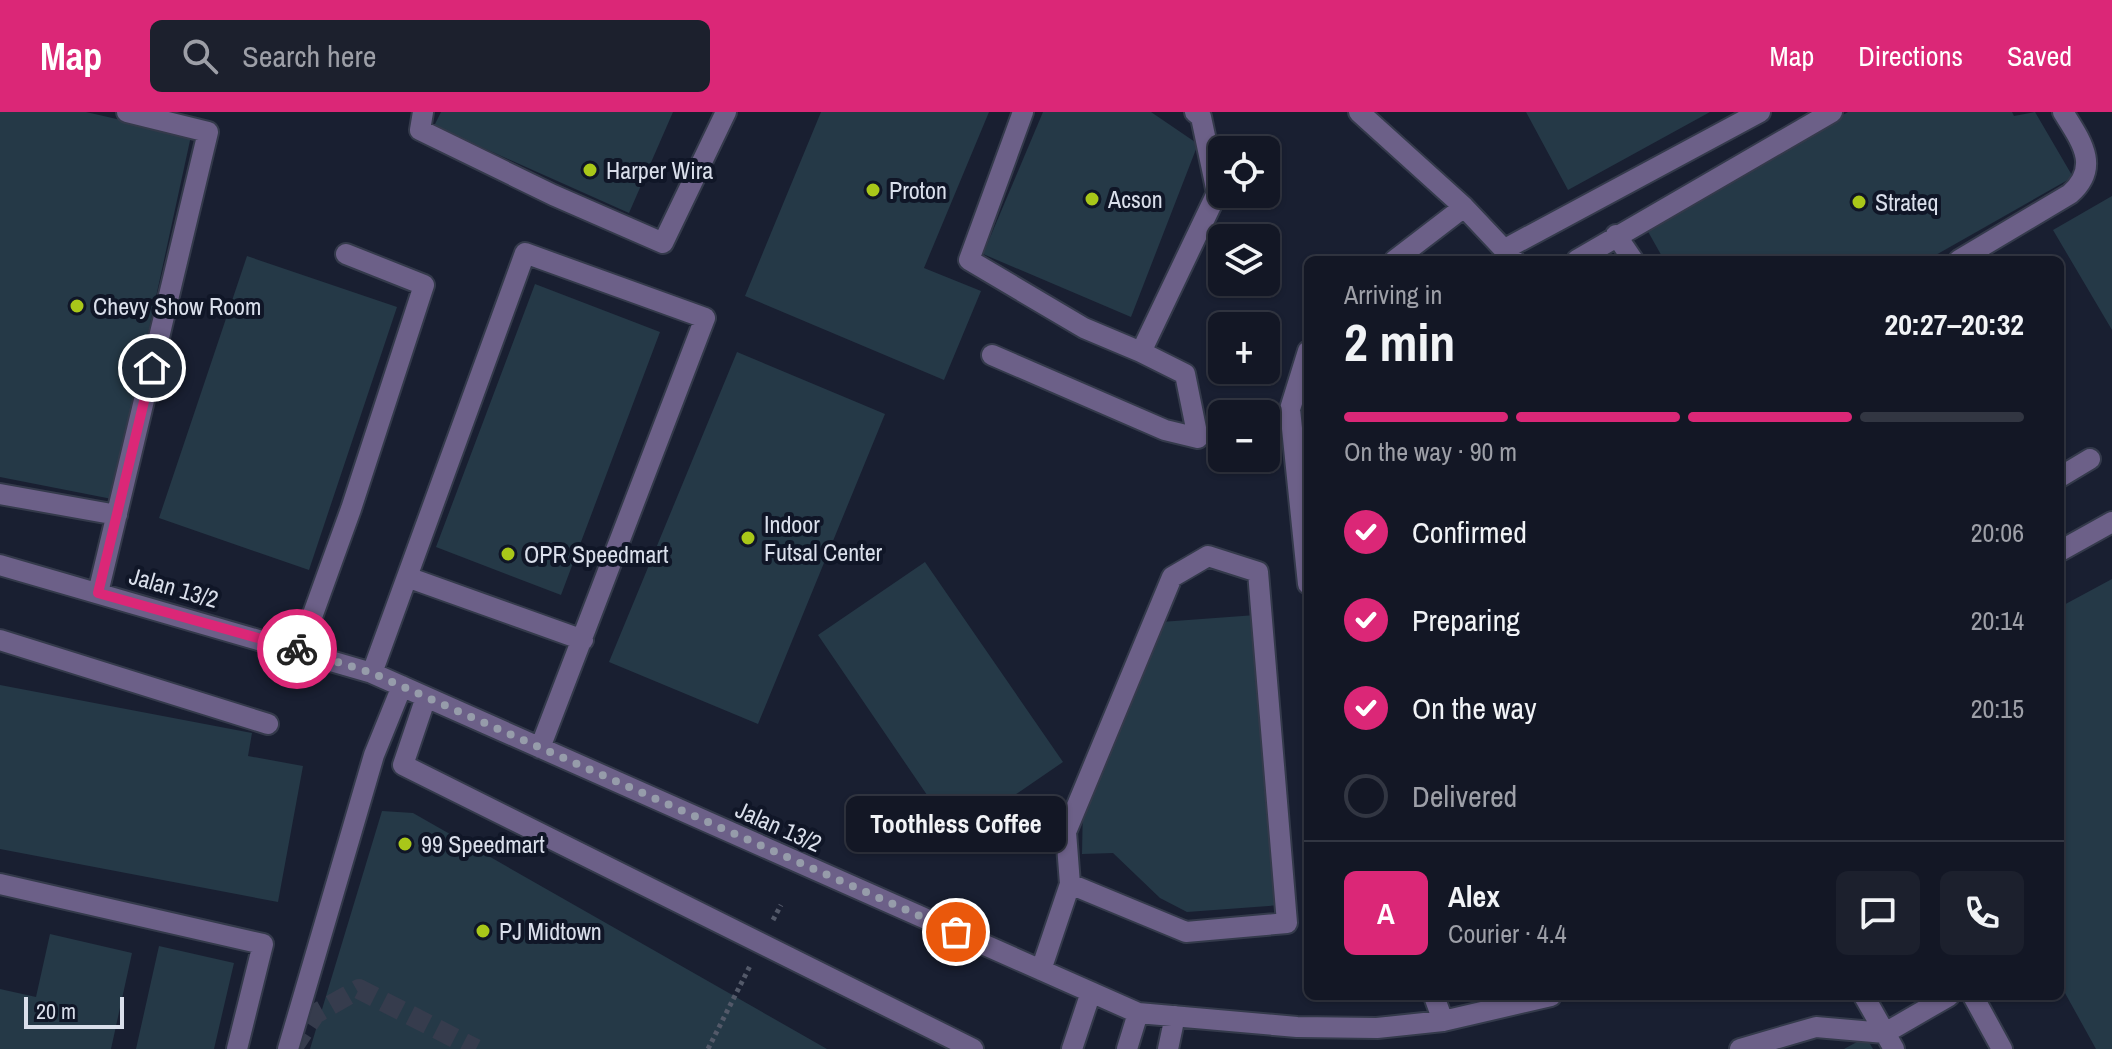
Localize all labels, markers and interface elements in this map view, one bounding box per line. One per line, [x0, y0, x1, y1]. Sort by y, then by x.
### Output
search box [150, 20, 710, 92]
text: Map [40, 31, 102, 82]
icon: search [178, 34, 222, 78]
text: Search here [242, 36, 376, 76]
text: Map [1770, 37, 1814, 75]
text: Directions [1858, 37, 1963, 75]
text: Saved [2007, 37, 2072, 75]
map controls [1208, 136, 1280, 472]
button: locate [1208, 136, 1280, 208]
place label: Harper Wira [606, 154, 713, 186]
marker: Harper Wira [581, 161, 599, 179]
place label: Proton [889, 174, 947, 206]
marker: Proton [864, 181, 882, 199]
place label: Acson [1107, 183, 1163, 215]
place label: Strateq [1875, 186, 1938, 218]
marker: Acson [1083, 190, 1101, 208]
marker: Strateq [1850, 193, 1868, 211]
button: layers [1208, 224, 1280, 296]
text: Arriving in [1344, 277, 1442, 312]
place label: Chevy Show Room [93, 290, 261, 322]
marker: Chevy Show Room [68, 297, 86, 315]
text: 20:27–20:32 [1885, 304, 2024, 344]
text: 2 min [1344, 307, 1455, 377]
button: + [1208, 312, 1280, 384]
pin [118, 334, 186, 402]
icon: home [130, 346, 174, 390]
button: − [1208, 400, 1280, 472]
text: On the way · 90 m [1344, 434, 1517, 469]
place label: Indoor Futsal Center [764, 508, 883, 568]
icon: check [1344, 510, 1388, 554]
text: Confirmed [1412, 512, 1527, 552]
text: 20:06 [1971, 515, 2024, 550]
marker: Indoor Futsal Center [739, 529, 757, 547]
place label: OPR Speedmart [524, 538, 669, 570]
marker: OPR Speedmart [499, 545, 517, 563]
street label: Jalan 13/2 [126, 559, 222, 615]
icon: check [1344, 598, 1388, 642]
text: Preparing [1412, 600, 1520, 640]
text: 20:14 [1971, 603, 2024, 638]
courier [257, 609, 337, 689]
icon: bike [275, 627, 319, 671]
icon: check [1344, 686, 1388, 730]
text: On the way [1412, 688, 1536, 728]
text: 20:15 [1971, 691, 2024, 726]
text: Delivered [1412, 776, 1517, 816]
street label: Jalan 13/2 [731, 793, 827, 859]
callout: Toothless Coffee [846, 796, 1066, 852]
text: Toothless Coffee [870, 806, 1042, 841]
place label: 99 Speedmart [421, 828, 545, 860]
marker: 99 Speedmart [396, 835, 414, 853]
button: chat [1836, 871, 1920, 955]
button: phone [1940, 871, 2024, 955]
text: Alex [1448, 876, 1500, 916]
text: A [1377, 893, 1395, 933]
pin [922, 898, 990, 966]
icon: bag [934, 910, 978, 954]
place label: PJ Midtown [499, 915, 602, 947]
text: Courier · 4.4 [1448, 916, 1567, 951]
marker: PJ Midtown [474, 922, 492, 940]
scale bar [24, 993, 124, 1029]
text: 20 m [36, 996, 76, 1026]

